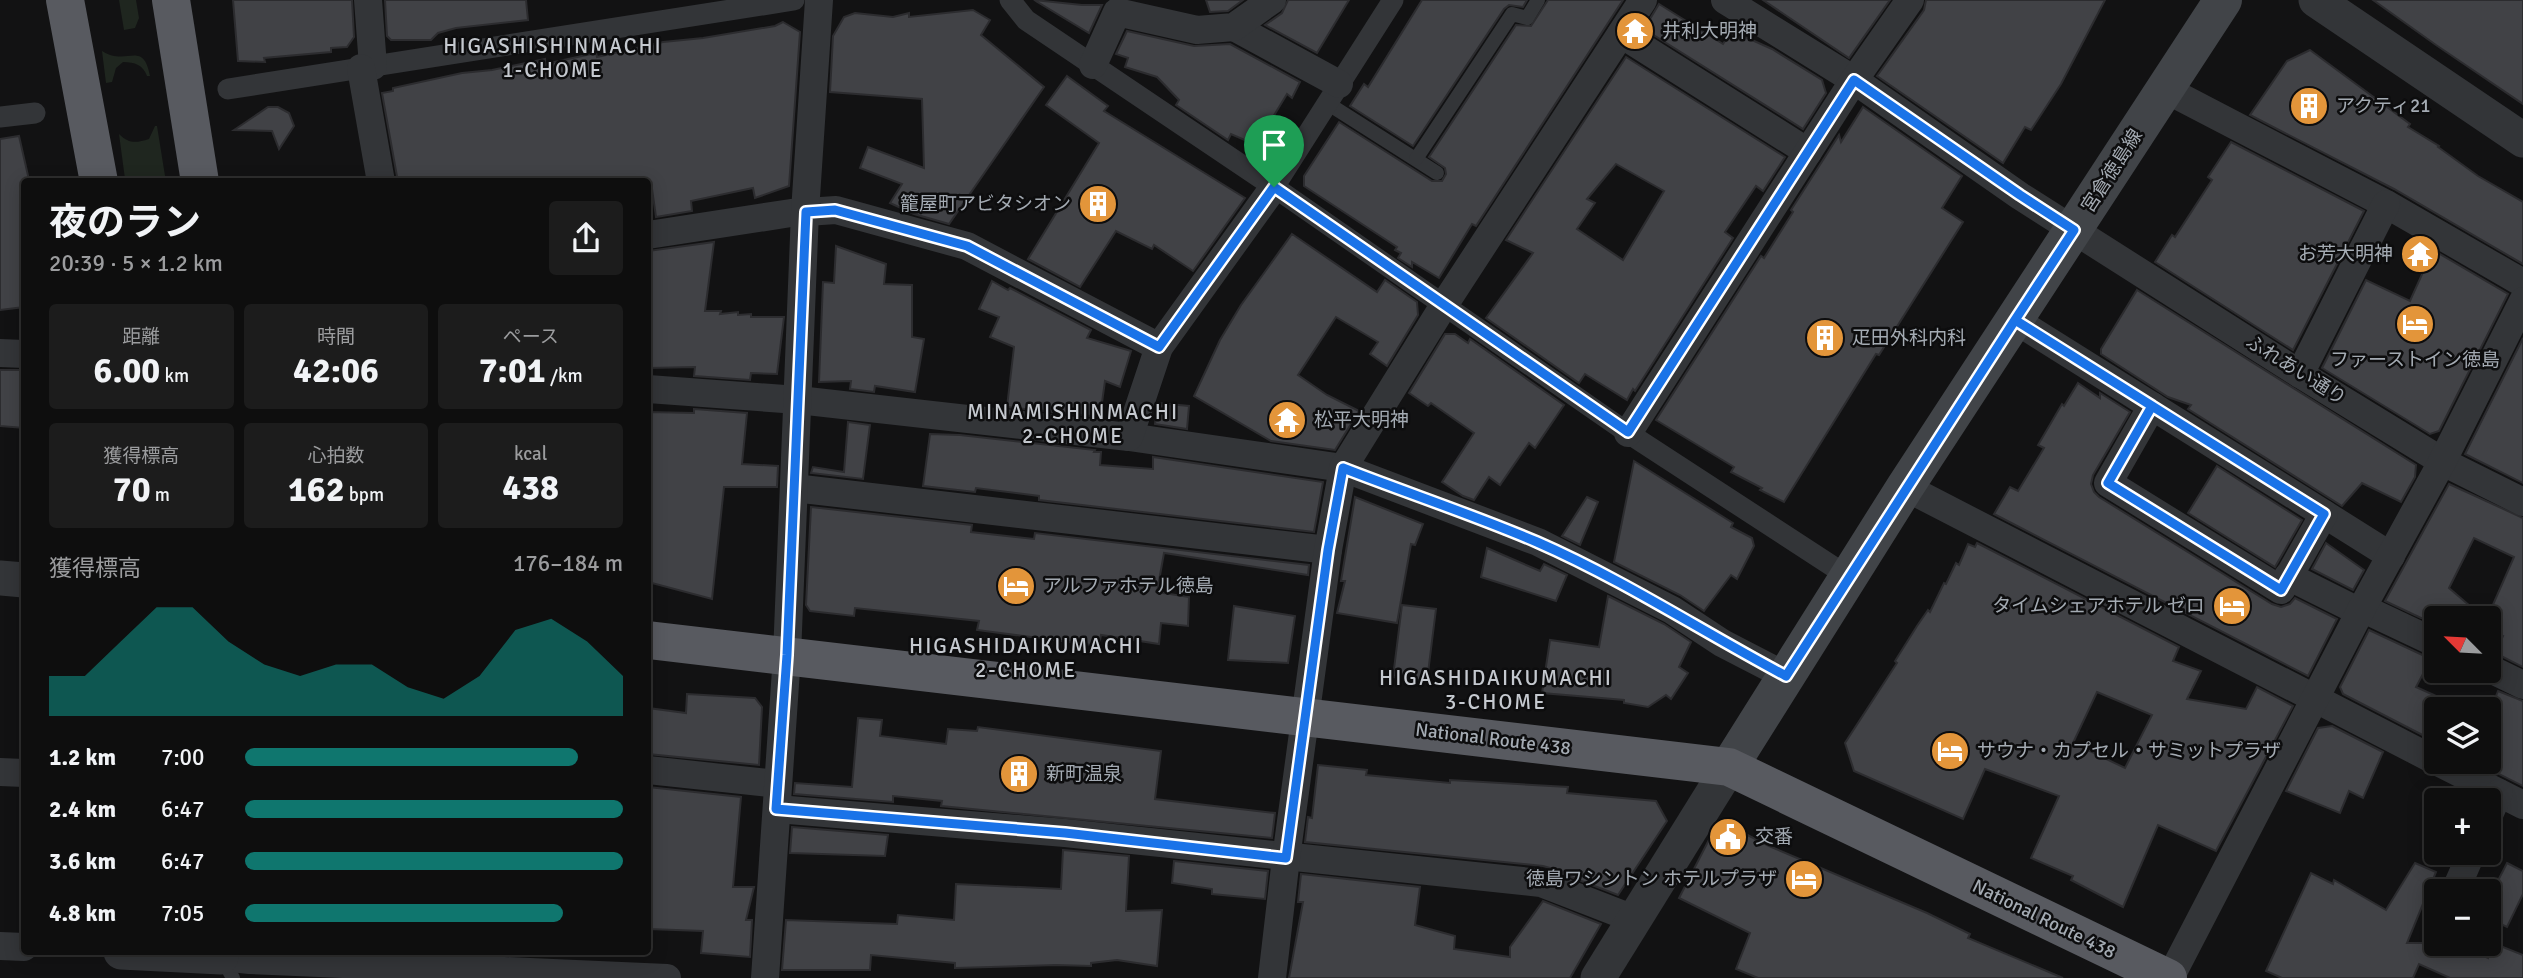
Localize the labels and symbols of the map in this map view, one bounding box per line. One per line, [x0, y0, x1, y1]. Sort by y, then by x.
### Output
temple icon: 井利大明神 [1614, 10, 1656, 52]
place label: 井利大明神 [1662, 19, 1757, 43]
district label: HIGASHISHINMACHI 1-CHOME [443, 33, 663, 83]
building icon: アクティ21 [2288, 85, 2330, 127]
place label: アクティ21 [2336, 94, 2430, 118]
pin [1244, 115, 1304, 187]
street label: 宮倉徳島線 [2076, 125, 2148, 217]
building icon: 籠屋町アビタシオン [1077, 183, 1119, 225]
place label: 籠屋町アビタシオン [900, 192, 1071, 216]
temple icon: お芳大明神 [2399, 233, 2441, 275]
place label: お芳大明神 [2298, 242, 2393, 266]
hotel icon: ファーストイン徳島 [2394, 303, 2436, 345]
building icon: 疋田外科内科 [1804, 317, 1846, 359]
place label: 疋田外科内科 [1852, 326, 1966, 350]
street label: ふれあい通り [2241, 330, 2351, 410]
place label: ファーストイン徳島 [2330, 348, 2500, 372]
district label: MINAMISHINMACHI 2-CHOME [967, 399, 1179, 449]
temple icon: 松平大明神 [1266, 399, 1308, 441]
place label: 松平大明神 [1314, 408, 1409, 432]
hotel icon: アルファホテル徳島 [995, 565, 1037, 607]
place label: アルファホテル徳島 [1043, 574, 1214, 598]
hotel icon: タイムシェアホテル ゼロ [2211, 585, 2253, 627]
place label: タイムシェアホテル ゼロ [1992, 594, 2205, 618]
north arrow [2424, 606, 2501, 682]
district label: HIGASHIDAIKUMACHI 2-CHOME [909, 633, 1143, 683]
district label: HIGASHIDAIKUMACHI 3-CHOME [1379, 665, 1613, 715]
street label: National Route 438 [1414, 718, 1572, 760]
hotel icon: サウナ・カプセル・サミットプラザ [1929, 730, 1971, 772]
place label: サウナ・カプセル・サミットプラザ [1977, 739, 2281, 763]
building icon: 新町温泉 [998, 753, 1040, 795]
place label: 新町温泉 [1046, 762, 1122, 786]
public building icon: 交番 [1707, 816, 1749, 858]
place label: 交番 [1755, 825, 1793, 849]
hotel icon: 徳島ワシントン ホテルプラザ [1783, 858, 1825, 900]
place label: 徳島ワシントン ホテルプラザ [1526, 867, 1777, 891]
street label: National Route 438 [1968, 874, 2120, 964]

